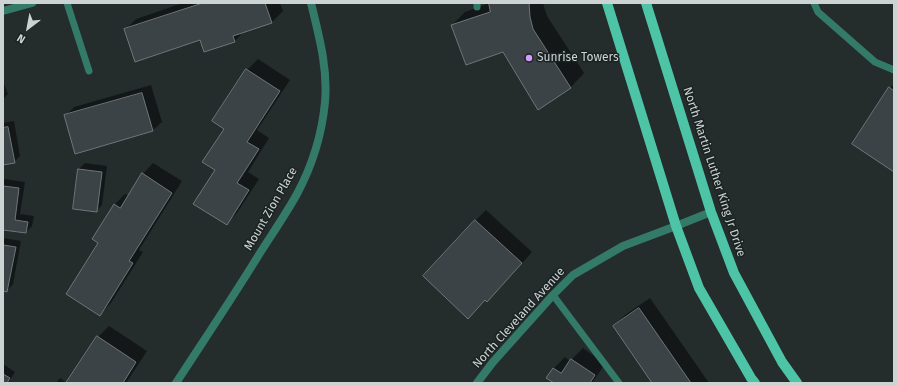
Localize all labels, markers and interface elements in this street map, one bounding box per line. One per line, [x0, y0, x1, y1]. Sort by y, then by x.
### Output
north arrow [8, 8, 48, 48]
text: N [15, 31, 28, 46]
place label: Sunrise Towers [537, 51, 619, 65]
marker: Sunrise Towers [524, 53, 534, 63]
street label: North Martin Luther King Jr Drive [680, 85, 748, 259]
street label: Mount Zion Place [241, 165, 301, 253]
street label: North Cleveland Avenue [470, 265, 568, 371]

